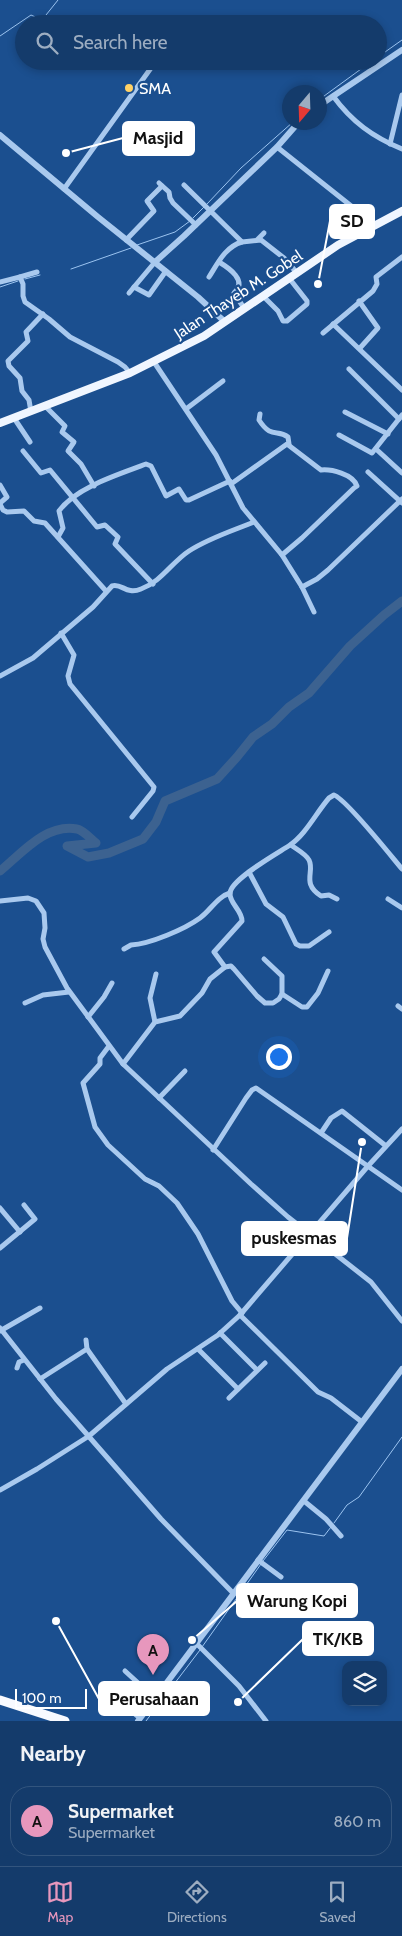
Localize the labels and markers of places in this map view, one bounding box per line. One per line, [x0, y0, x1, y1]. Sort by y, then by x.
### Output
place label: SMA [139, 79, 171, 98]
marker: SMA [123, 82, 135, 94]
callout: Masjid [123, 122, 194, 155]
callout: SD [330, 205, 374, 238]
callout: puskesmas [242, 1222, 347, 1255]
callout: Warung Kopi [237, 1584, 357, 1617]
callout: TK/KB [303, 1622, 373, 1655]
pin: A [137, 1634, 169, 1675]
callout: Perusahaan [99, 1682, 209, 1715]

